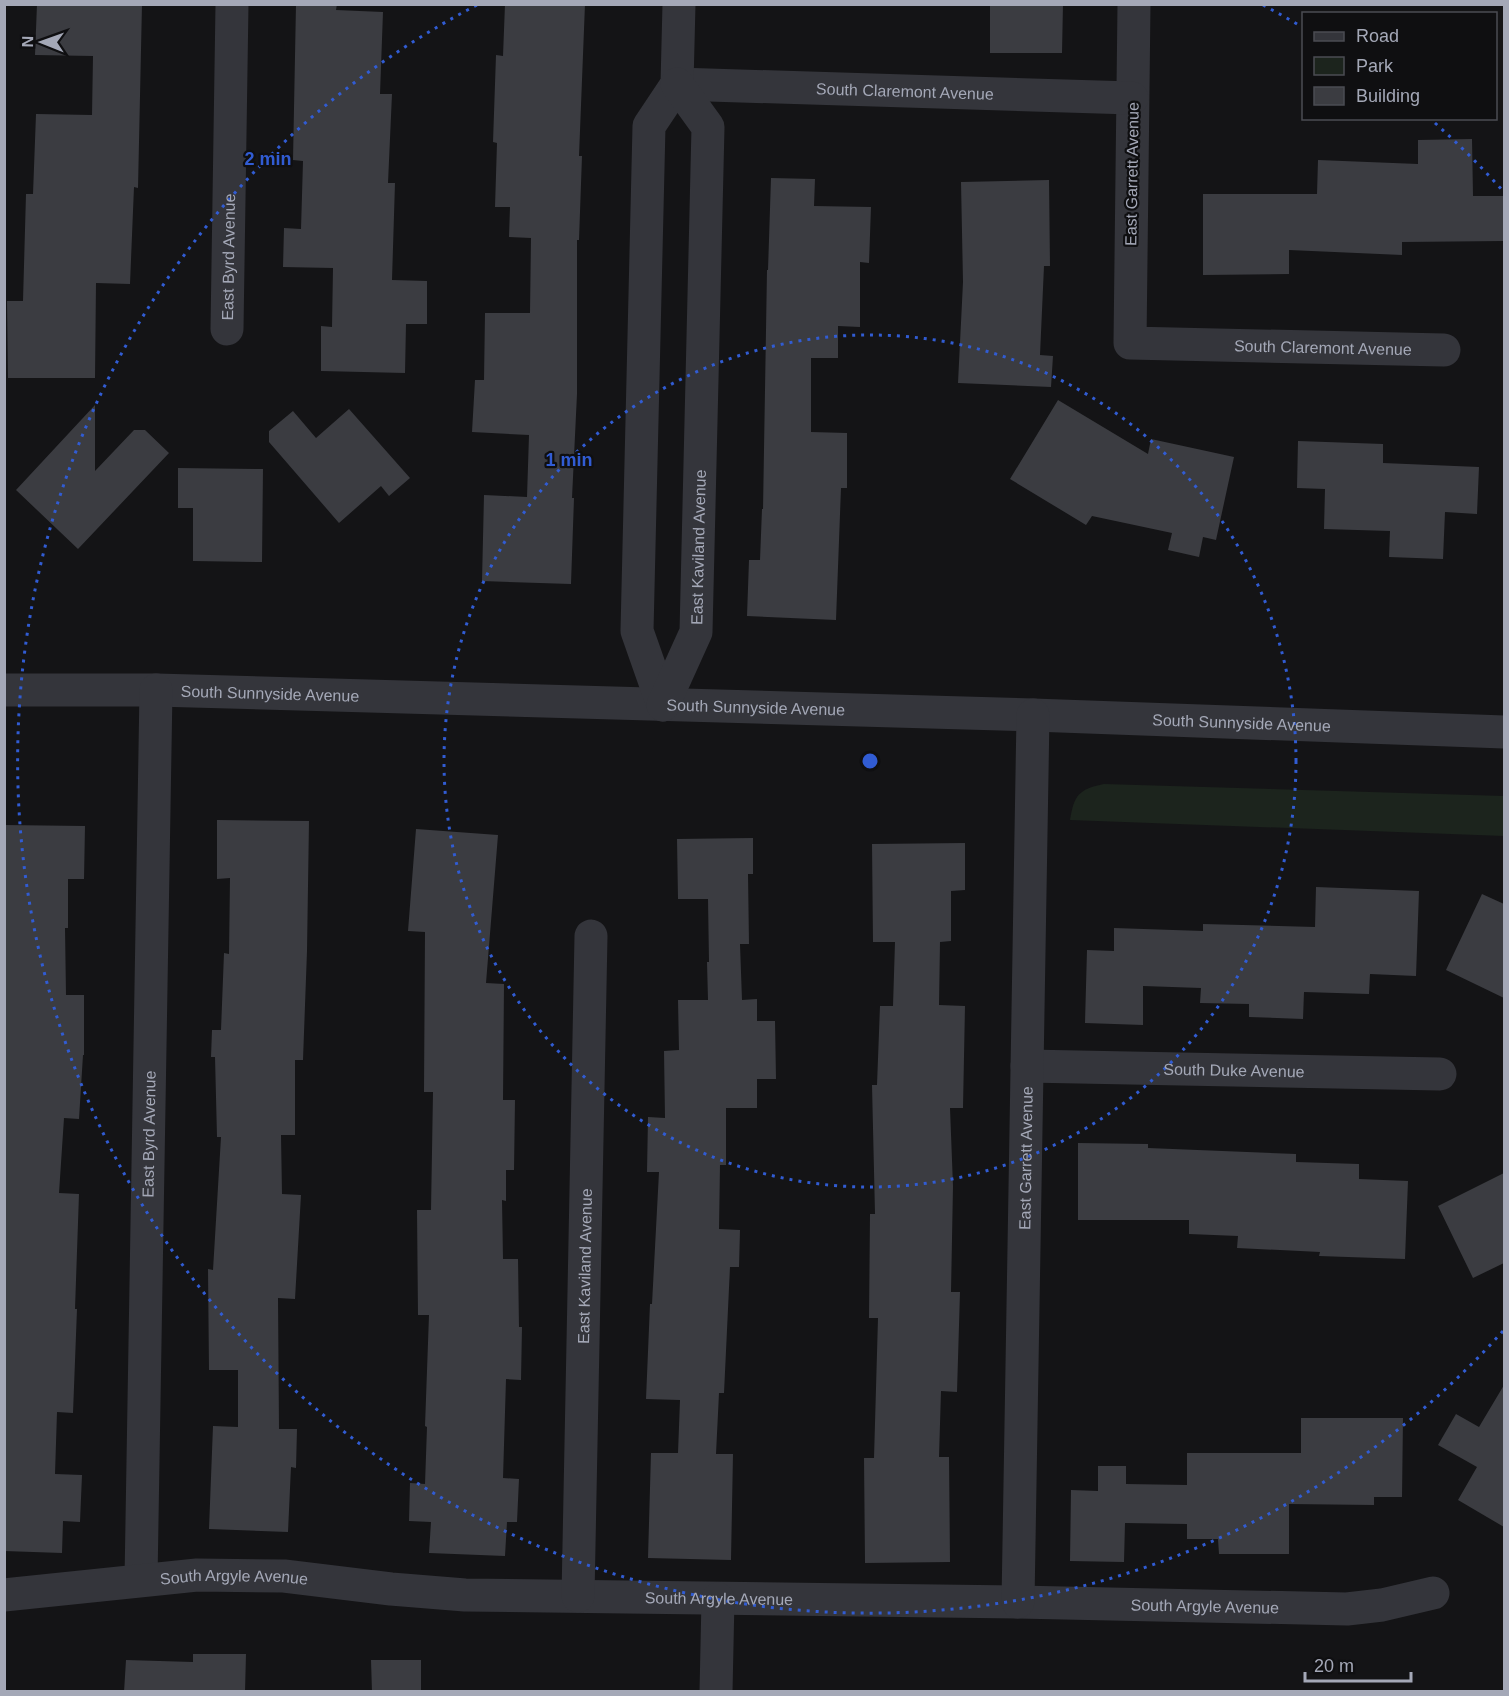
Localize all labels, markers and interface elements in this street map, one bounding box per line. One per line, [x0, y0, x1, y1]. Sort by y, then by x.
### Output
north arrow [12, 12, 72, 72]
legend [1302, 12, 1497, 120]
text: Road [1356, 26, 1399, 46]
text: N [19, 36, 36, 48]
text: Park [1356, 56, 1394, 76]
street label: South Claremont Avenue [816, 80, 994, 102]
text: Building [1356, 86, 1420, 106]
street label: East Garrett Avenue [1122, 102, 1142, 246]
text: 2 min [244, 149, 292, 169]
street label: East Byrd Avenue [219, 193, 238, 321]
street label: South Claremont Avenue [1234, 337, 1412, 358]
text: 1 min [545, 450, 593, 470]
street label: East Kaviland Avenue [688, 469, 708, 625]
street label: South Sunnyside Avenue [180, 682, 360, 704]
street label: South Sunnyside Avenue [666, 696, 845, 718]
street label: South Sunnyside Avenue [1152, 711, 1331, 734]
centre of rings [860, 751, 880, 771]
street label: South Duke Avenue [1163, 1060, 1305, 1080]
street label: East Byrd Avenue [139, 1070, 158, 1198]
street label: East Garrett Avenue [1016, 1086, 1035, 1230]
street label: East Kaviland Avenue [574, 1188, 595, 1344]
street label: South Argyle Avenue [159, 1566, 309, 1587]
street label: South Argyle Avenue [645, 1589, 793, 1608]
street label: South Argyle Avenue [1131, 1596, 1279, 1616]
scale bar [1305, 1645, 1412, 1683]
text: 20 m [1314, 1656, 1354, 1676]

